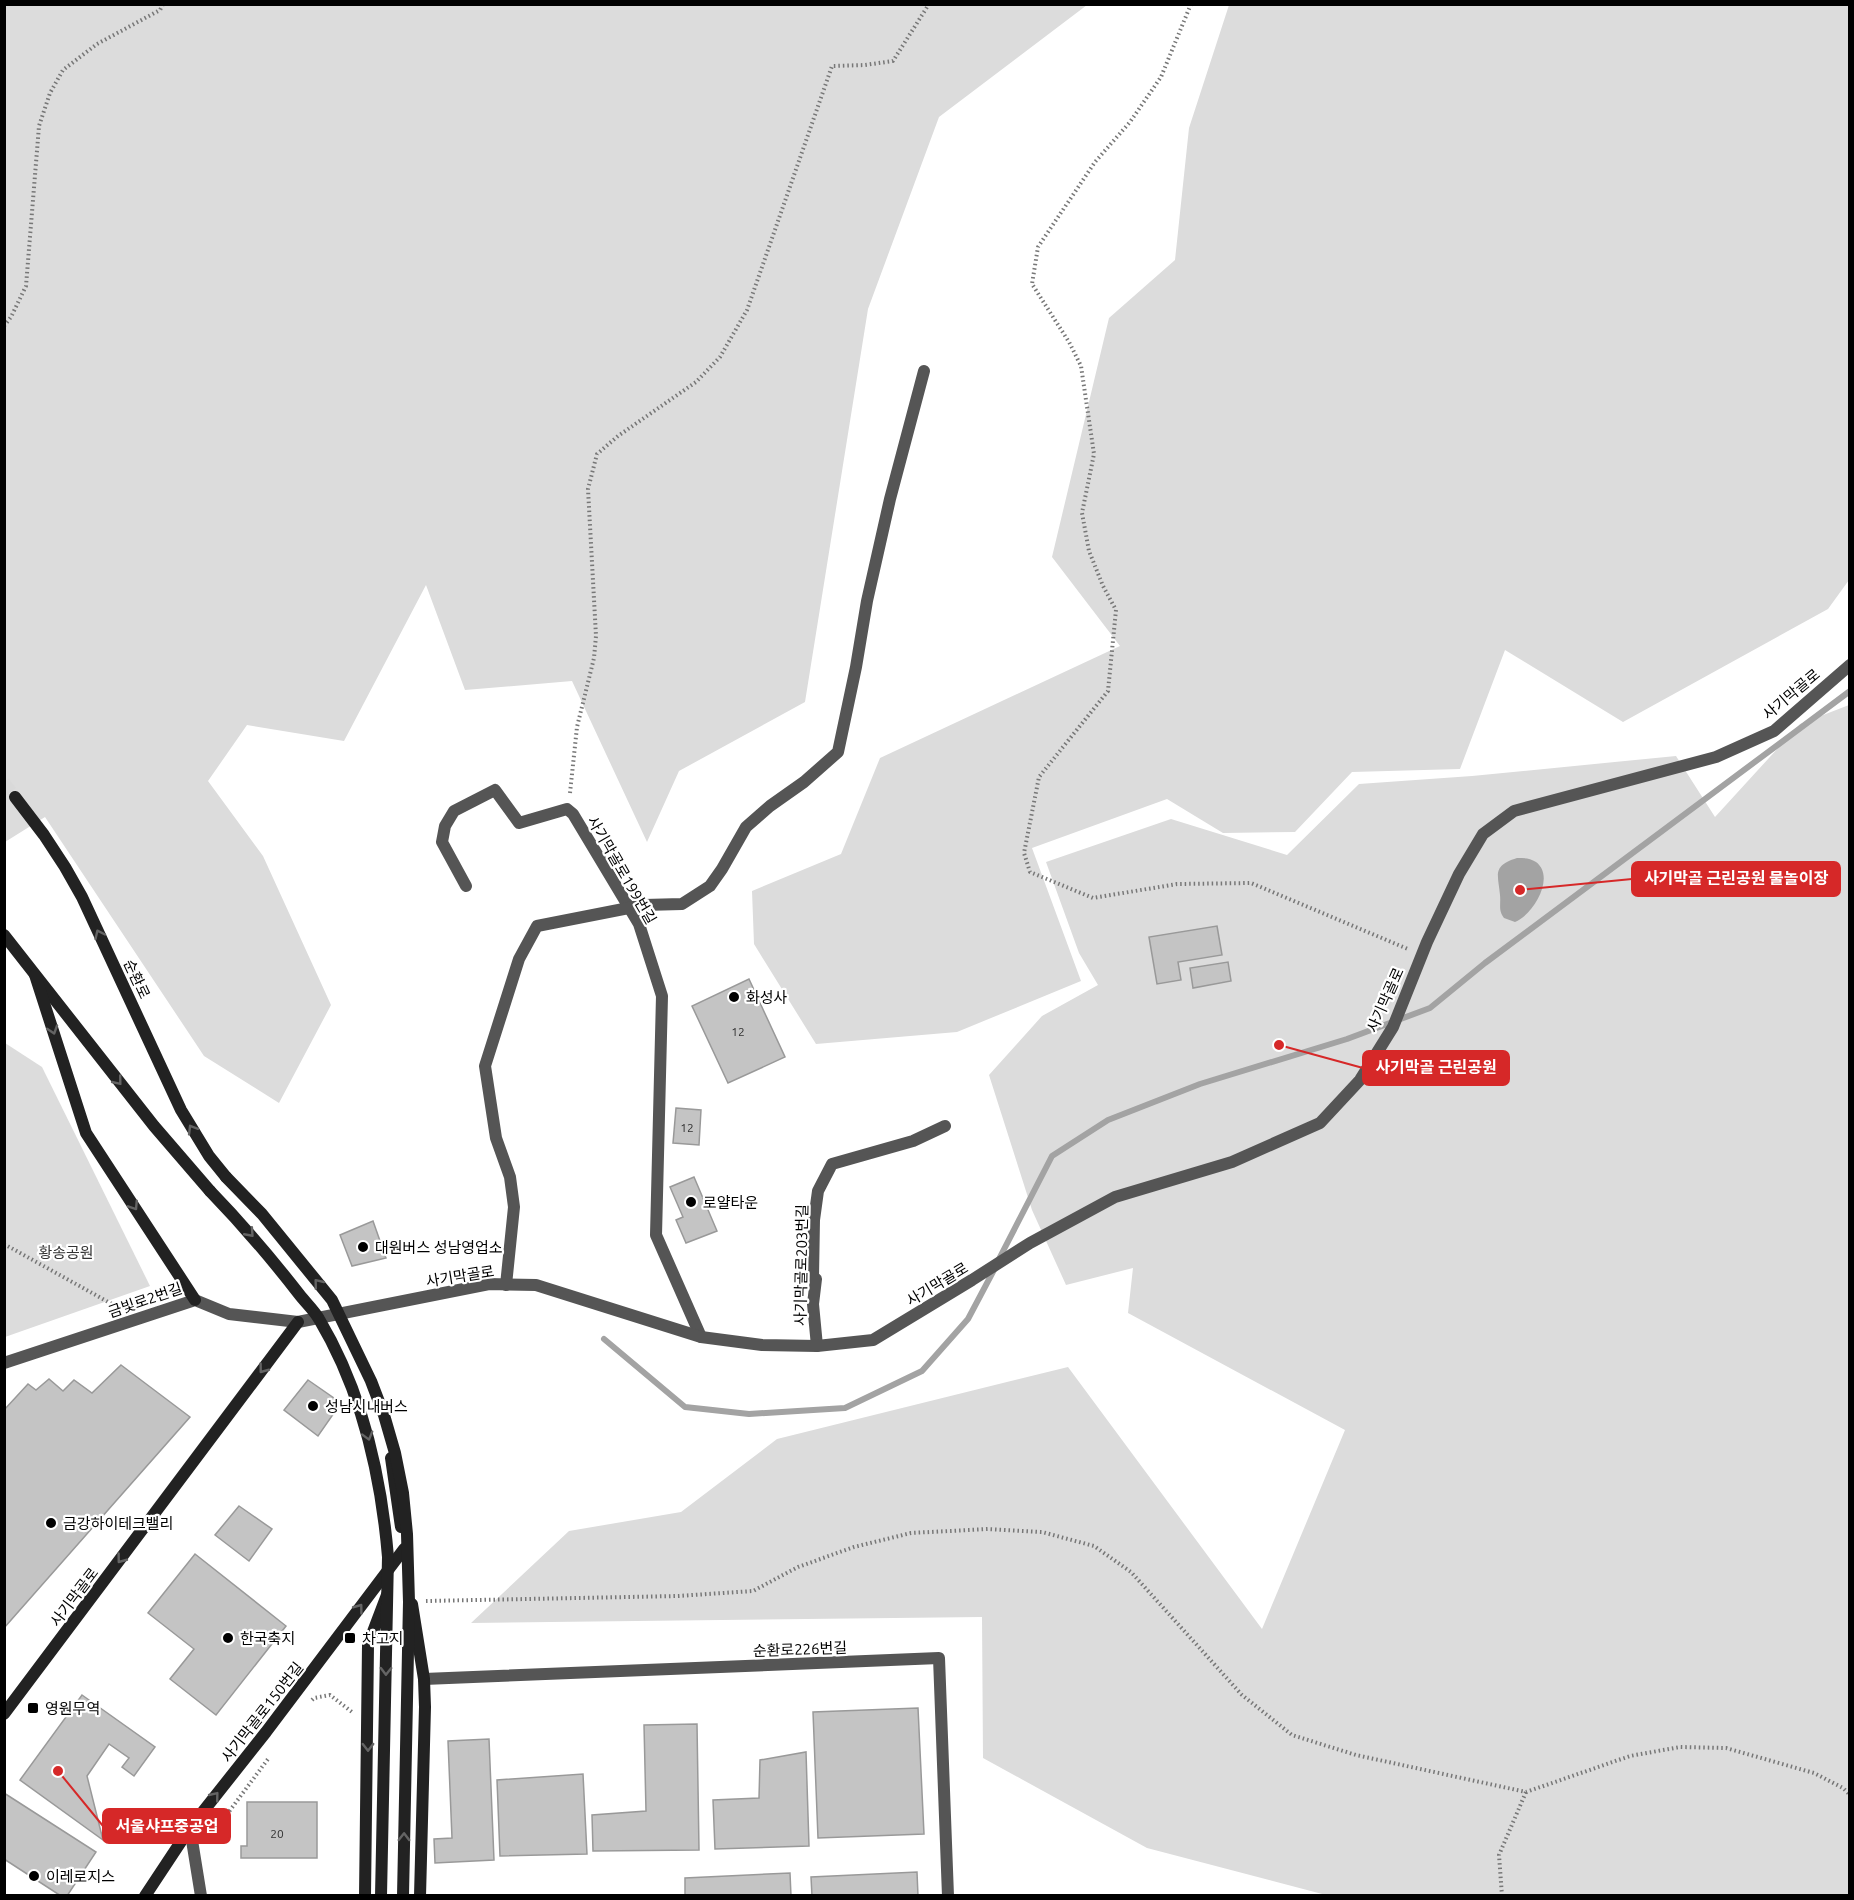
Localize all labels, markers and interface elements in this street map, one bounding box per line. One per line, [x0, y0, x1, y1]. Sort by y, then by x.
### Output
street label: 사기막골로 [1759, 665, 1823, 723]
street label: 사기막골로199번길 [584, 813, 660, 927]
callout: 사기막골 근린공원 물놀이장 [1632, 862, 1840, 896]
text: 사기막골 근린공원 물놀이장 [1644, 869, 1828, 887]
one-way arrow [95, 930, 107, 941]
street label: 순환로 [121, 957, 153, 1001]
street label: 사기막골로 [1363, 965, 1407, 1035]
place label: 화성사 [746, 989, 788, 1006]
marker: 화성사 [727, 990, 741, 1004]
one-way arrow [46, 1024, 58, 1035]
house number: 12 [731, 1025, 745, 1038]
callout: 사기막골 근린공원 [1363, 1051, 1509, 1085]
text: 사기막골 근린공원 [1375, 1058, 1497, 1076]
one-way arrow [110, 1074, 121, 1085]
house number: 12 [680, 1121, 694, 1134]
one-way arrow [188, 1125, 200, 1135]
place label: 로얄타운 [703, 1194, 758, 1211]
marker: 로얄타운 [684, 1195, 698, 1209]
one-way arrow [126, 1200, 138, 1210]
street label: 사기막골로203번길 [791, 1204, 811, 1326]
one-way arrow [243, 1226, 254, 1237]
place label: 대원버스 성남영업소 [375, 1239, 503, 1256]
marker: 대원버스 성남영업소 [356, 1240, 370, 1254]
park label: 황송공원 [38, 1244, 94, 1261]
street label: 사기막골로 [903, 1259, 971, 1309]
street label: 사기막골로 [425, 1262, 495, 1290]
street label: 금빛로2번길 [106, 1279, 184, 1321]
one-way arrow [315, 1279, 326, 1290]
one-way arrow [259, 1362, 270, 1373]
place label: 성남시내버스 [325, 1398, 408, 1415]
marker: 성남시내버스 [306, 1399, 320, 1413]
one-way arrow [361, 1430, 373, 1441]
place label: 금강하이테크밸리 [63, 1515, 173, 1532]
marker: 금강하이테크밸리 [44, 1516, 58, 1530]
one-way arrow [117, 1552, 128, 1563]
street label: 사기막골로 [46, 1564, 102, 1630]
one-way arrow [352, 1604, 363, 1615]
place label: 한국축지 [240, 1630, 295, 1647]
place label: 차고지 [362, 1630, 403, 1647]
marker: 한국축지 [221, 1631, 235, 1645]
marker: 차고지 [343, 1631, 357, 1645]
street label: 순환로226번길 [753, 1639, 847, 1659]
street label: 사기막골로150번길 [218, 1659, 306, 1765]
one-way arrow [380, 1666, 392, 1675]
place label: 영원무역 [45, 1700, 100, 1717]
marker: 영원무역 [26, 1701, 40, 1715]
one-way arrow [362, 1743, 374, 1752]
one-way arrow [208, 1792, 219, 1803]
callout: 서울샤프중공업 [103, 1809, 230, 1843]
text: 서울샤프중공업 [115, 1817, 219, 1835]
house number: 20 [270, 1827, 284, 1840]
one-way arrow [398, 1833, 410, 1842]
place label: 이레로지스 [46, 1868, 115, 1885]
marker: 이레로지스 [27, 1869, 41, 1883]

